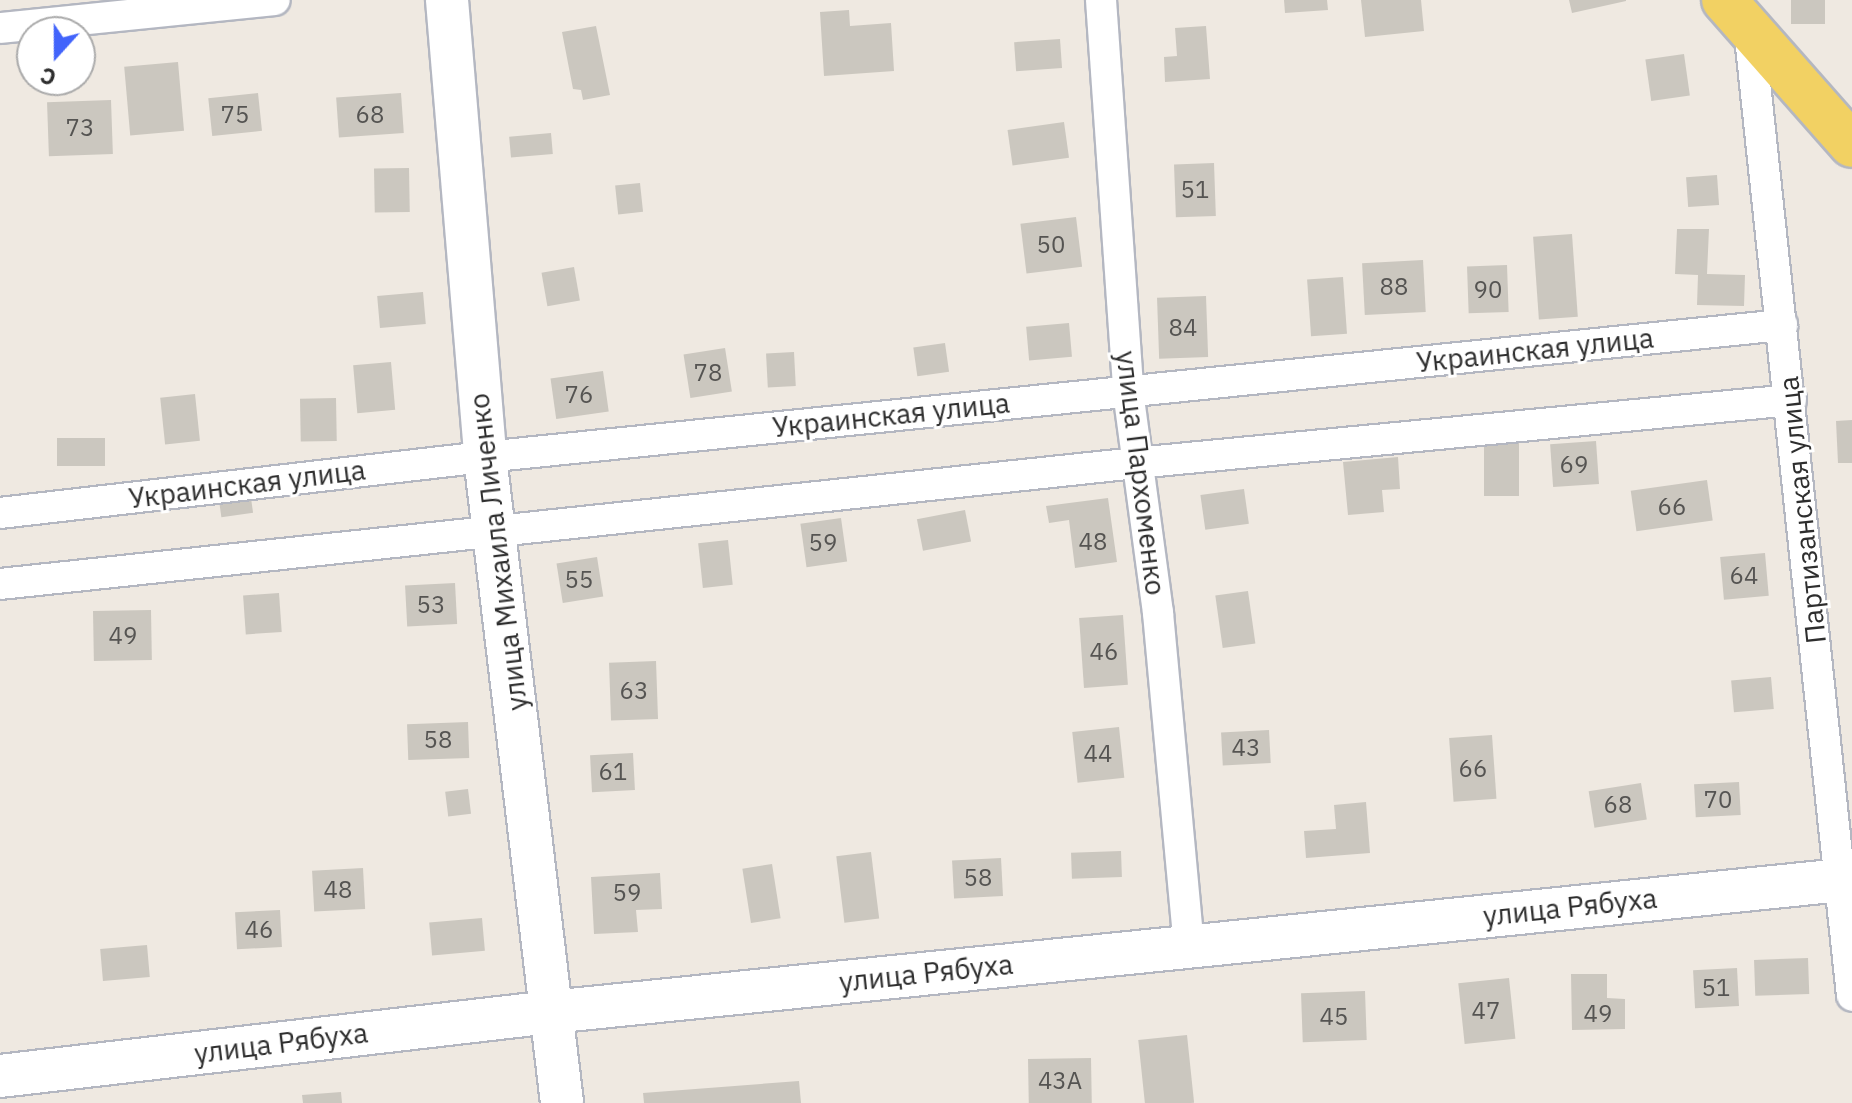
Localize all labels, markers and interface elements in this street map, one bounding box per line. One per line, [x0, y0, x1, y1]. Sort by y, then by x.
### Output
north arrow [16, 16, 96, 96]
text: С [36, 61, 60, 93]
house number: 75 [221, 101, 249, 129]
house number: 68 [356, 101, 384, 129]
house number: 73 [66, 114, 94, 142]
house number: 51 [1181, 176, 1209, 204]
house number: 50 [1037, 231, 1065, 259]
house number: 88 [1380, 273, 1408, 301]
house number: 90 [1474, 276, 1502, 304]
house number: 84 [1169, 314, 1197, 342]
street label: Украинская улица [1415, 321, 1655, 379]
street label: улица Пархоменко [1109, 349, 1173, 597]
house number: 78 [694, 359, 722, 387]
street label: Партизанская улица [1771, 375, 1833, 645]
house number: 76 [565, 381, 593, 409]
street label: Украинская улица [771, 386, 1011, 444]
street label: улица Михаила Личенко [462, 391, 534, 713]
house number: 69 [1560, 451, 1588, 479]
street label: Украинская улица [127, 453, 367, 515]
house number: 66 [1658, 493, 1686, 521]
house number: 48 [1079, 528, 1107, 556]
house number: 59 [809, 529, 837, 557]
house number: 64 [1730, 562, 1758, 590]
house number: 55 [565, 566, 593, 594]
house number: 53 [417, 591, 445, 619]
house number: 49 [109, 622, 137, 650]
house number: 46 [1090, 638, 1118, 666]
house number: 63 [620, 677, 648, 705]
house number: 58 [424, 726, 452, 754]
house number: 43 [1232, 734, 1260, 762]
house number: 44 [1084, 740, 1112, 768]
house number: 66 [1459, 755, 1487, 783]
house number: 61 [599, 758, 627, 786]
house number: 70 [1704, 786, 1732, 814]
house number: 68 [1604, 791, 1632, 819]
house number: 58 [964, 864, 992, 892]
house number: 48 [324, 876, 352, 904]
house number: 59 [613, 879, 641, 907]
street label: улица Рябуха [1481, 881, 1659, 933]
house number: 46 [245, 916, 273, 944]
street label: улица Рябуха [837, 947, 1015, 999]
house number: 51 [1702, 974, 1730, 1002]
house number: 47 [1472, 997, 1500, 1025]
house number: 49 [1584, 1000, 1612, 1028]
house number: 45 [1320, 1003, 1348, 1031]
street label: улица Рябуха [192, 1016, 370, 1070]
house number: 43А [1038, 1067, 1082, 1095]

